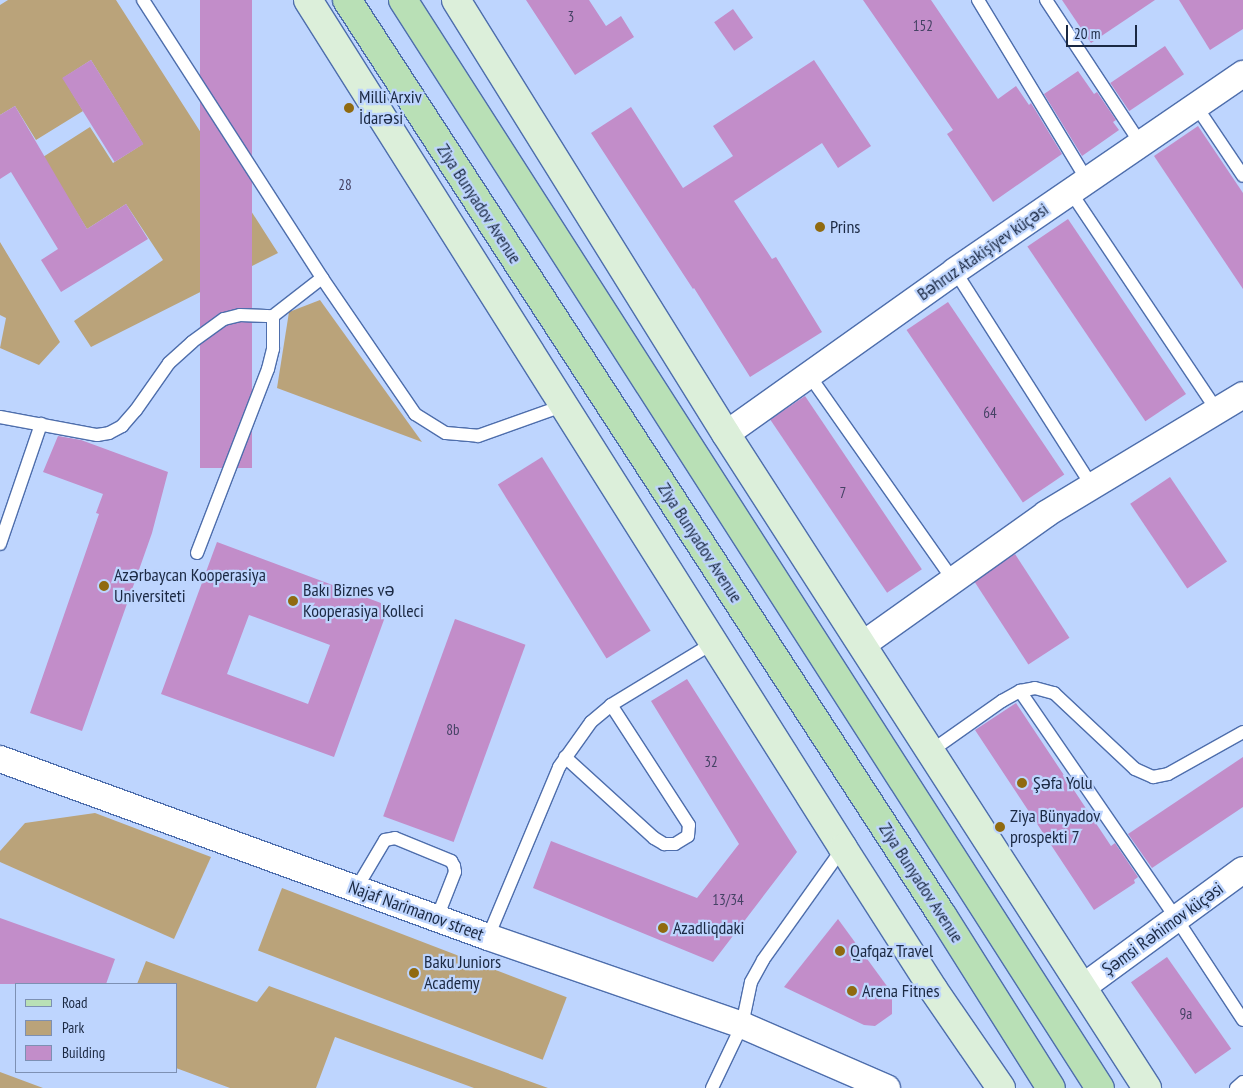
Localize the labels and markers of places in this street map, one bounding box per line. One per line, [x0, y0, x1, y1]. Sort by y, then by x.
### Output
place label: Milli Arxiv İdarəsi [359, 87, 422, 130]
marker: Milli Arxiv İdarəsi [343, 102, 355, 114]
place label: Prins [830, 216, 860, 238]
marker: Prins [814, 221, 826, 233]
place label: Azərbaycan Kooperasiya Universiteti [114, 565, 266, 608]
marker: Azərbaycan Kooperasiya Universiteti [98, 580, 110, 592]
place label: Bakı Biznes və Kooperasiya Kolleci [303, 580, 424, 622]
marker: Bakı Biznes və Kooperasiya Kolleci [287, 595, 299, 607]
place label: Şəfa Yolu [1033, 772, 1093, 794]
marker: Şəfa Yolu [1015, 776, 1029, 790]
place label: Ziya Bünyadov prospekti 7 [1010, 806, 1100, 849]
marker: Ziya Bünyadov prospekti 7 [994, 821, 1006, 833]
place label: Azadliqdaki [673, 917, 744, 939]
marker: Azadliqdaki [657, 922, 669, 934]
place label: Qafqaz Travel [850, 940, 934, 962]
marker: Qafqaz Travel [834, 945, 846, 957]
place label: Baku Juniors Academy [424, 952, 501, 994]
marker: Baku Juniors Academy [408, 967, 420, 979]
place label: Arena Fitnes [862, 980, 940, 1002]
marker: Arena Fitnes [846, 985, 858, 997]

